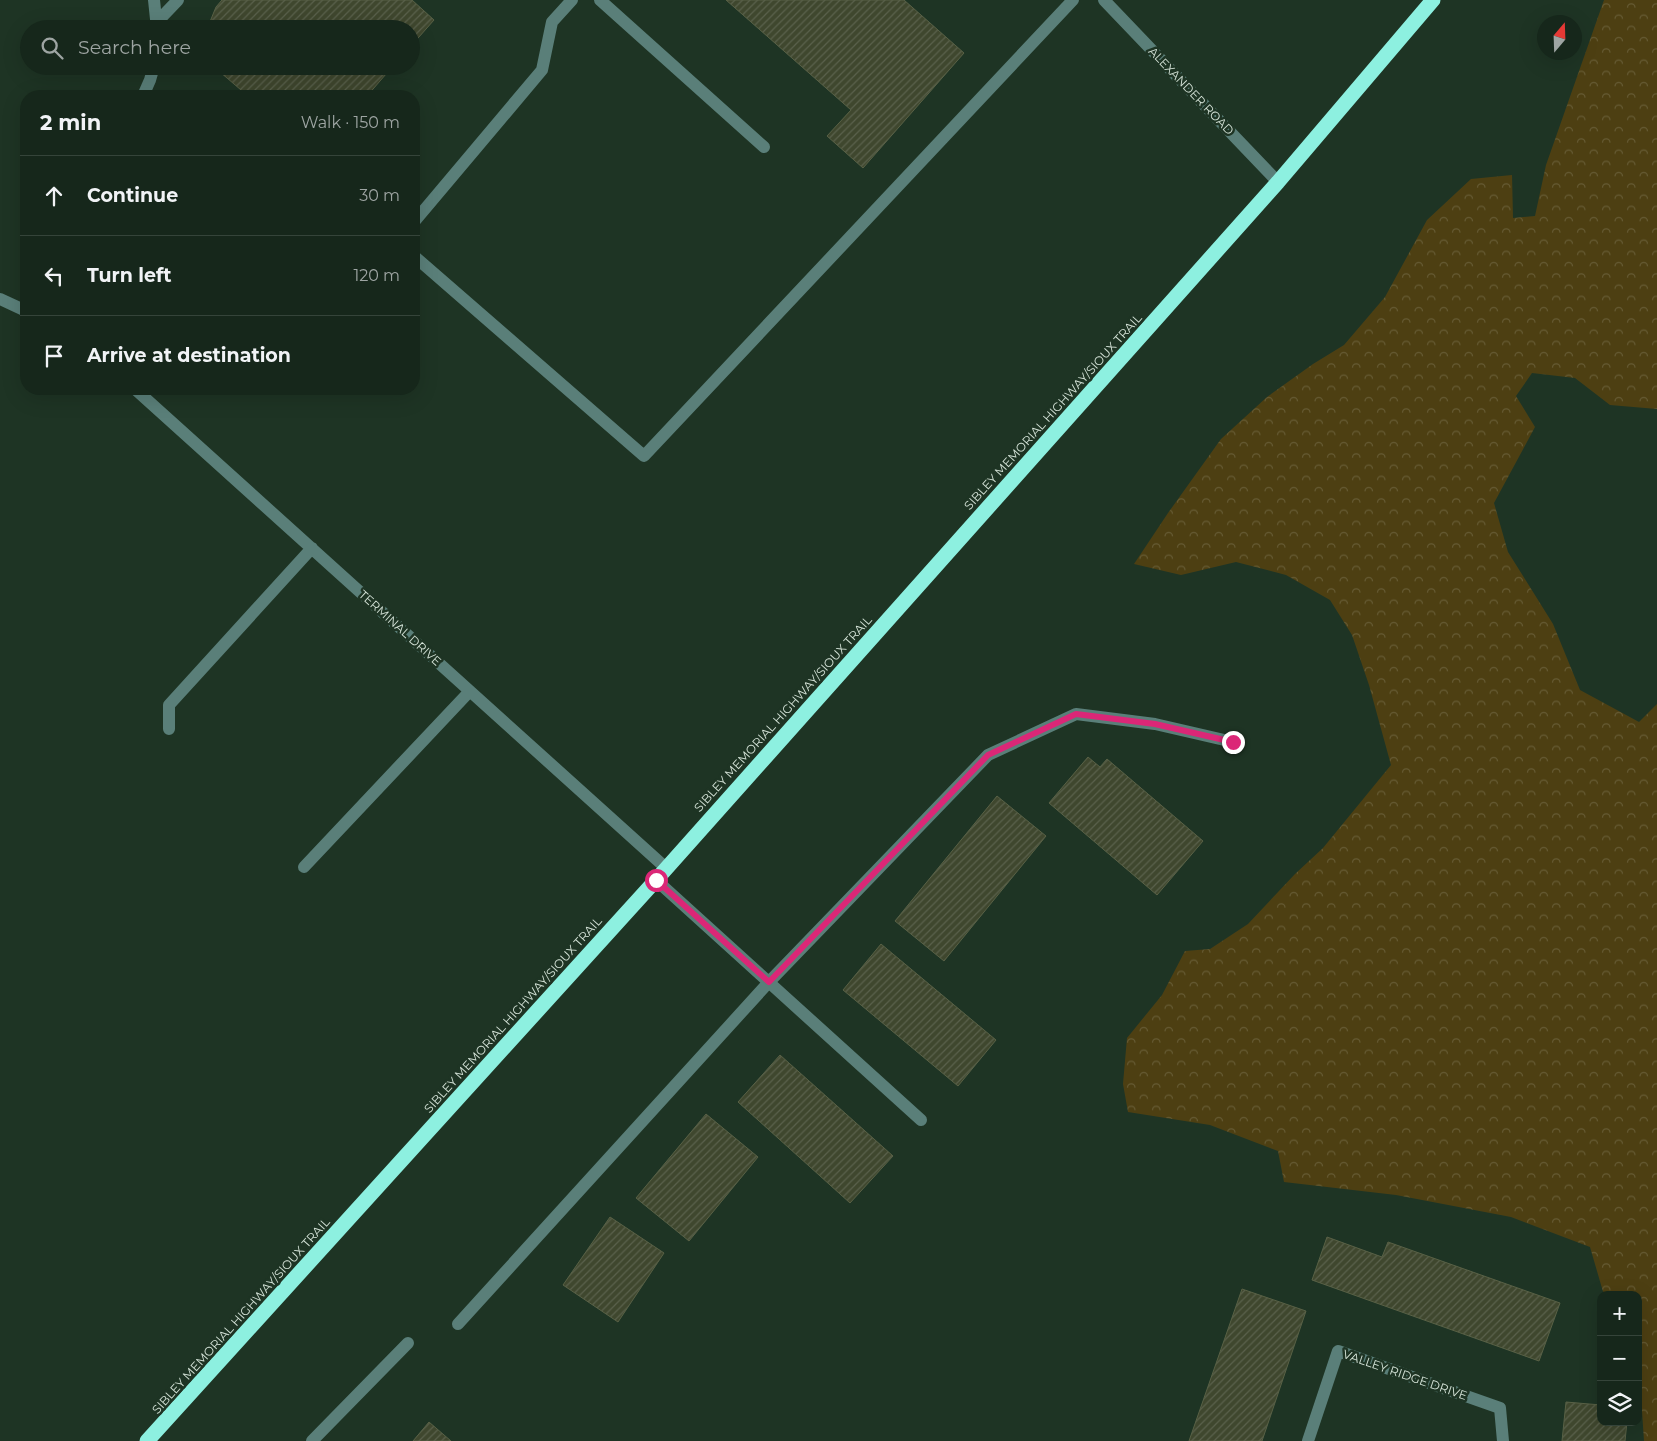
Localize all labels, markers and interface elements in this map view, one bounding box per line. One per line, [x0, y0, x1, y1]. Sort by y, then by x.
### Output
north arrow [1537, 15, 1582, 60]
search box [20, 20, 420, 75]
icon: search [38, 34, 66, 62]
text: Search here [78, 36, 191, 59]
street label: ALEXANDER ROAD [1146, 44, 1237, 138]
text: 2 min [40, 110, 101, 135]
text: Walk · 150 m [301, 113, 400, 132]
icon: ahead [40, 182, 68, 210]
text: Continue [87, 184, 178, 207]
text: 30 m [359, 186, 400, 205]
icon: left [40, 262, 68, 290]
text: Turn left [87, 264, 172, 287]
text: 120 m [353, 266, 400, 285]
street label: SIBLEY MEMORIAL HIGHWAY/SIOUX TRAIL [961, 311, 1145, 513]
icon: arrive [40, 342, 68, 370]
text: Arrive at destination [87, 344, 291, 367]
street label: TERMINAL DRIVE [356, 587, 445, 669]
street label: SIBLEY MEMORIAL HIGHWAY/SIOUX TRAIL [691, 613, 875, 815]
route end [1222, 731, 1245, 754]
route start [645, 869, 668, 892]
street label: SIBLEY MEMORIAL HIGHWAY/SIOUX TRAIL [421, 914, 605, 1116]
street label: SIBLEY MEMORIAL HIGHWAY/SIOUX TRAIL [149, 1215, 333, 1417]
map controls [1597, 1291, 1642, 1426]
button: + [1597, 1291, 1642, 1336]
button: − [1597, 1336, 1642, 1381]
street label: VALLEY RIDGE DRIVE [1341, 1346, 1469, 1403]
button: layers [1597, 1381, 1642, 1426]

